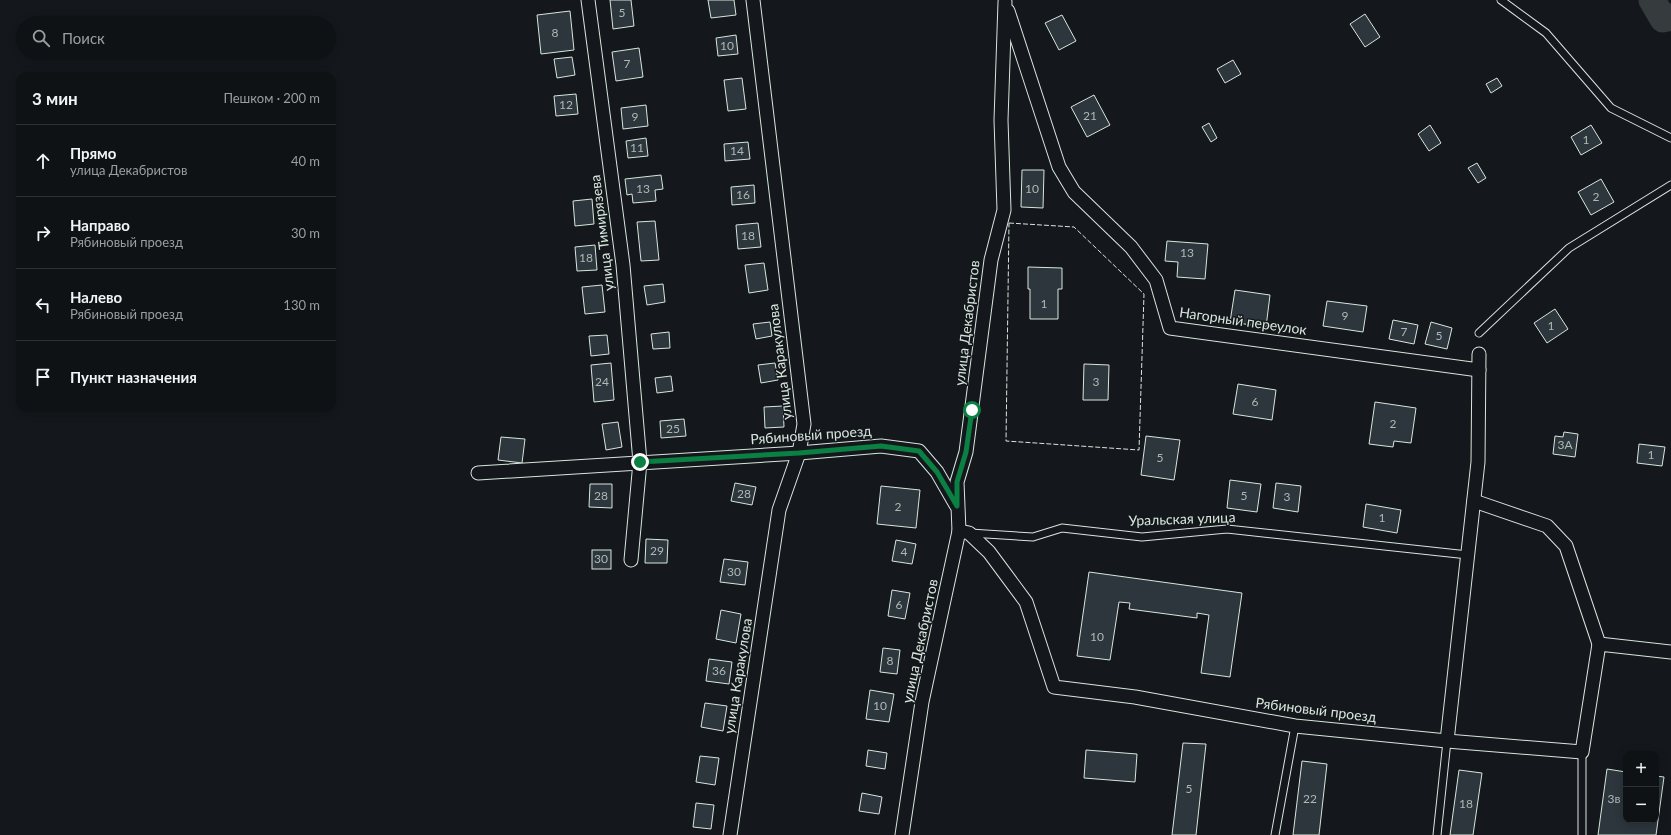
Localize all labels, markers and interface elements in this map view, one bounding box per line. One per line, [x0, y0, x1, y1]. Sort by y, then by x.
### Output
house number: 5 [619, 5, 626, 20]
search box [16, 16, 336, 60]
house number: 8 [552, 25, 559, 40]
icon: search [30, 27, 52, 49]
text: Поиск [62, 29, 105, 47]
house number: 10 [720, 38, 734, 53]
house number: 7 [624, 56, 631, 71]
text: 3 мин [32, 88, 78, 109]
text: Пешком · 200 m [223, 90, 320, 106]
house number: 12 [559, 97, 573, 112]
house number: 21 [1083, 108, 1097, 123]
house number: 9 [632, 109, 639, 124]
house number: 1 [1583, 132, 1590, 147]
house number: 11 [630, 140, 644, 155]
house number: 14 [730, 143, 744, 158]
text: Прямо [70, 144, 116, 162]
icon: ahead [32, 150, 54, 172]
text: 40 m [291, 153, 320, 169]
text: улица Декабристов [70, 162, 187, 178]
street label: улица Тимирязева [586, 174, 617, 292]
house number: 13 [636, 181, 650, 196]
house number: 10 [1025, 181, 1039, 196]
house number: 16 [736, 187, 750, 202]
house number: 2 [1593, 189, 1600, 204]
text: Направо [70, 216, 130, 234]
icon: right [32, 222, 54, 244]
text: 30 m [291, 225, 320, 241]
house number: 18 [741, 228, 755, 243]
text: Рябиновый проезд [70, 234, 183, 250]
house number: 13 [1180, 245, 1194, 260]
house number: 18 [579, 250, 593, 265]
street label: улица Декабристов [950, 259, 983, 387]
text: Налево [70, 288, 122, 306]
icon: left [32, 294, 54, 316]
house number: 1 [1041, 296, 1048, 311]
text: 130 m [283, 297, 320, 313]
street label: улица Каракулова [764, 303, 795, 421]
street label: Нагорный переулок [1178, 303, 1309, 338]
text: Рябиновый проезд [70, 306, 183, 322]
house number: 9 [1342, 308, 1349, 323]
house number: 1 [1548, 318, 1555, 333]
house number: 7 [1401, 324, 1408, 339]
house number: 5 [1436, 328, 1443, 343]
icon: arrive [32, 366, 54, 388]
text: Пункт назначения [70, 368, 197, 386]
house number: 24 [595, 374, 609, 389]
house number: 3 [1093, 374, 1100, 389]
house number: 6 [1252, 394, 1259, 409]
route start [963, 401, 981, 419]
house number: 2 [1390, 416, 1397, 431]
house number: 25 [666, 421, 680, 436]
street label: Рябиновый проезд [750, 422, 873, 447]
house number: 3А [1557, 437, 1573, 452]
house number: 1 [1648, 447, 1655, 462]
house number: 5 [1157, 450, 1164, 465]
route end [631, 453, 649, 471]
house number: 28 [737, 486, 751, 501]
house number: 28 [594, 488, 608, 503]
house number: 5 [1241, 488, 1248, 503]
house number: 3 [1284, 489, 1291, 504]
house number: 2 [895, 499, 902, 514]
street label: Уральская улица [1128, 508, 1236, 529]
house number: 1 [1379, 510, 1386, 525]
house number: 29 [650, 543, 664, 558]
house number: 4 [901, 544, 908, 559]
house number: 30 [594, 551, 608, 566]
house number: 30 [727, 564, 741, 579]
street label: улица Декабристов [898, 577, 941, 705]
house number: 6 [896, 597, 903, 612]
street label: улица Каракулова [720, 617, 755, 735]
house number: 10 [1090, 629, 1104, 644]
house number: 8 [887, 653, 894, 668]
house number: 36 [712, 663, 726, 678]
street label: Рябиновый проезд [1255, 694, 1378, 725]
house number: 10 [873, 698, 887, 713]
map controls [1623, 751, 1659, 823]
button: + [1623, 751, 1659, 787]
house number: 5 [1186, 781, 1193, 796]
button: − [1623, 787, 1659, 823]
house number: 22 [1303, 791, 1317, 806]
house number: 3в [1608, 791, 1620, 806]
house number: 18 [1459, 796, 1473, 811]

